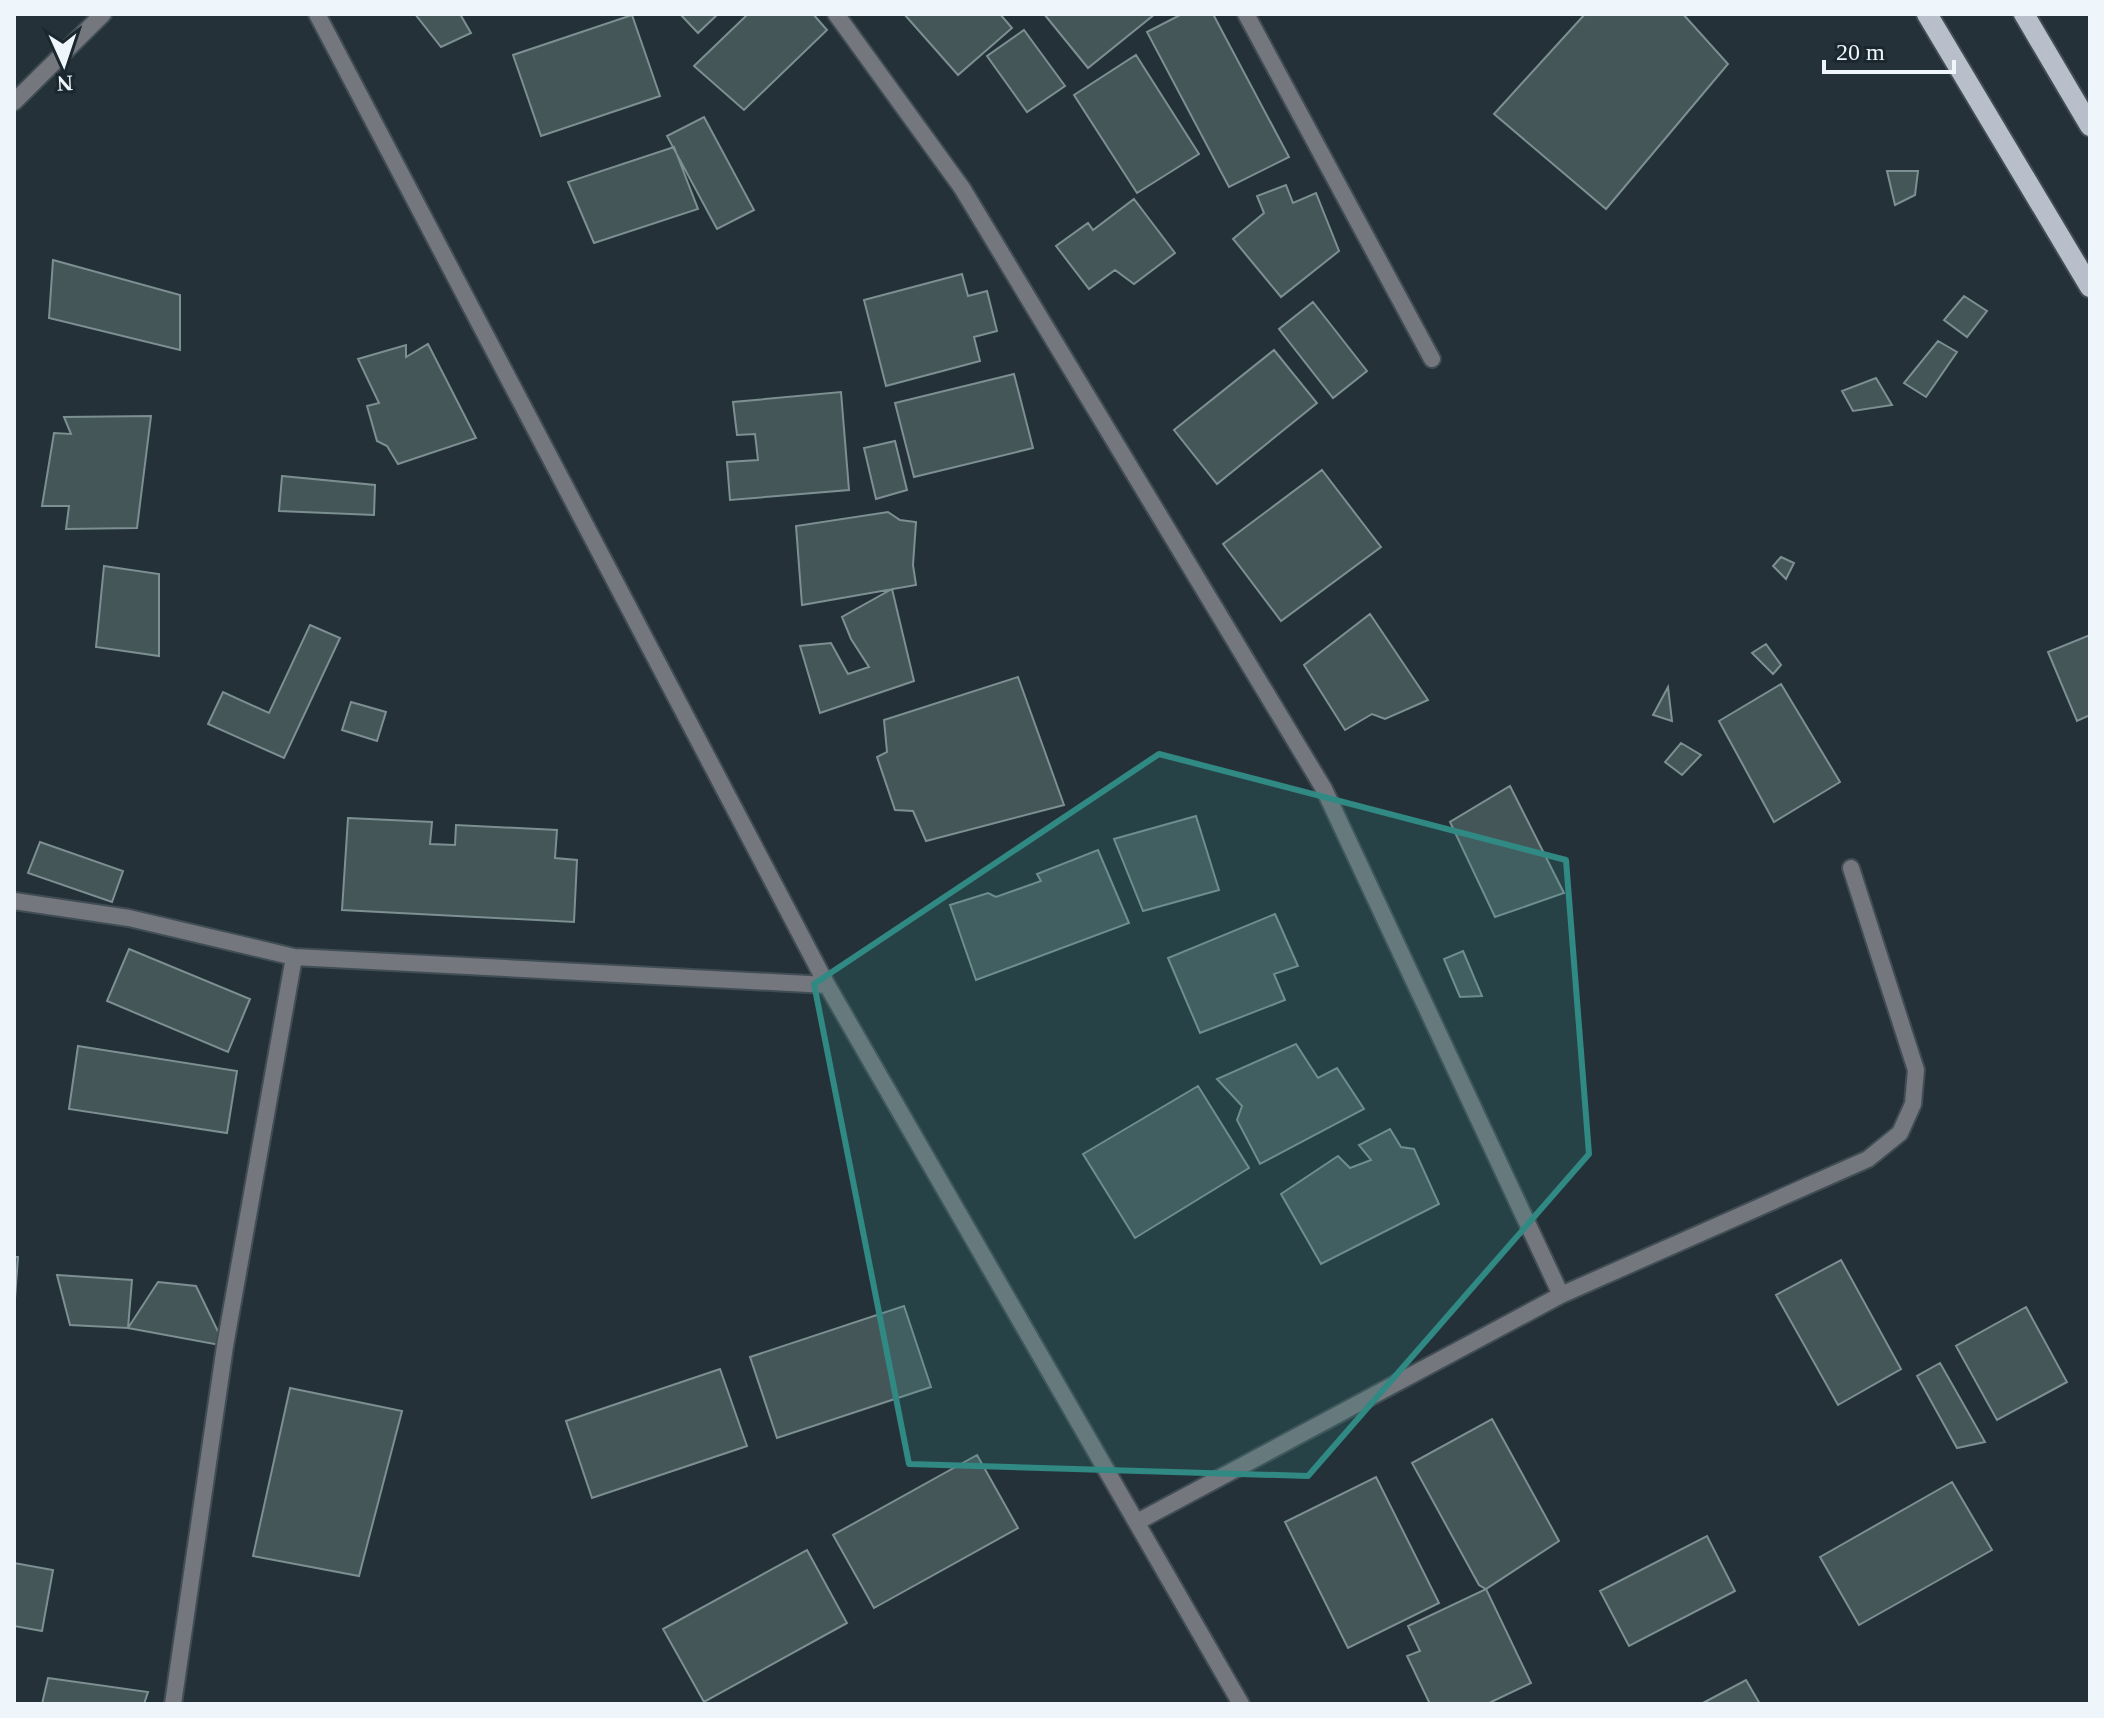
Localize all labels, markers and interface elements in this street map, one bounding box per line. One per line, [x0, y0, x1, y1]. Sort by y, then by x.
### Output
north arrow [24, 24, 104, 104]
scale bar [1824, 24, 1954, 74]
text: 20 m [1836, 39, 1885, 65]
text: N [56, 71, 74, 96]

